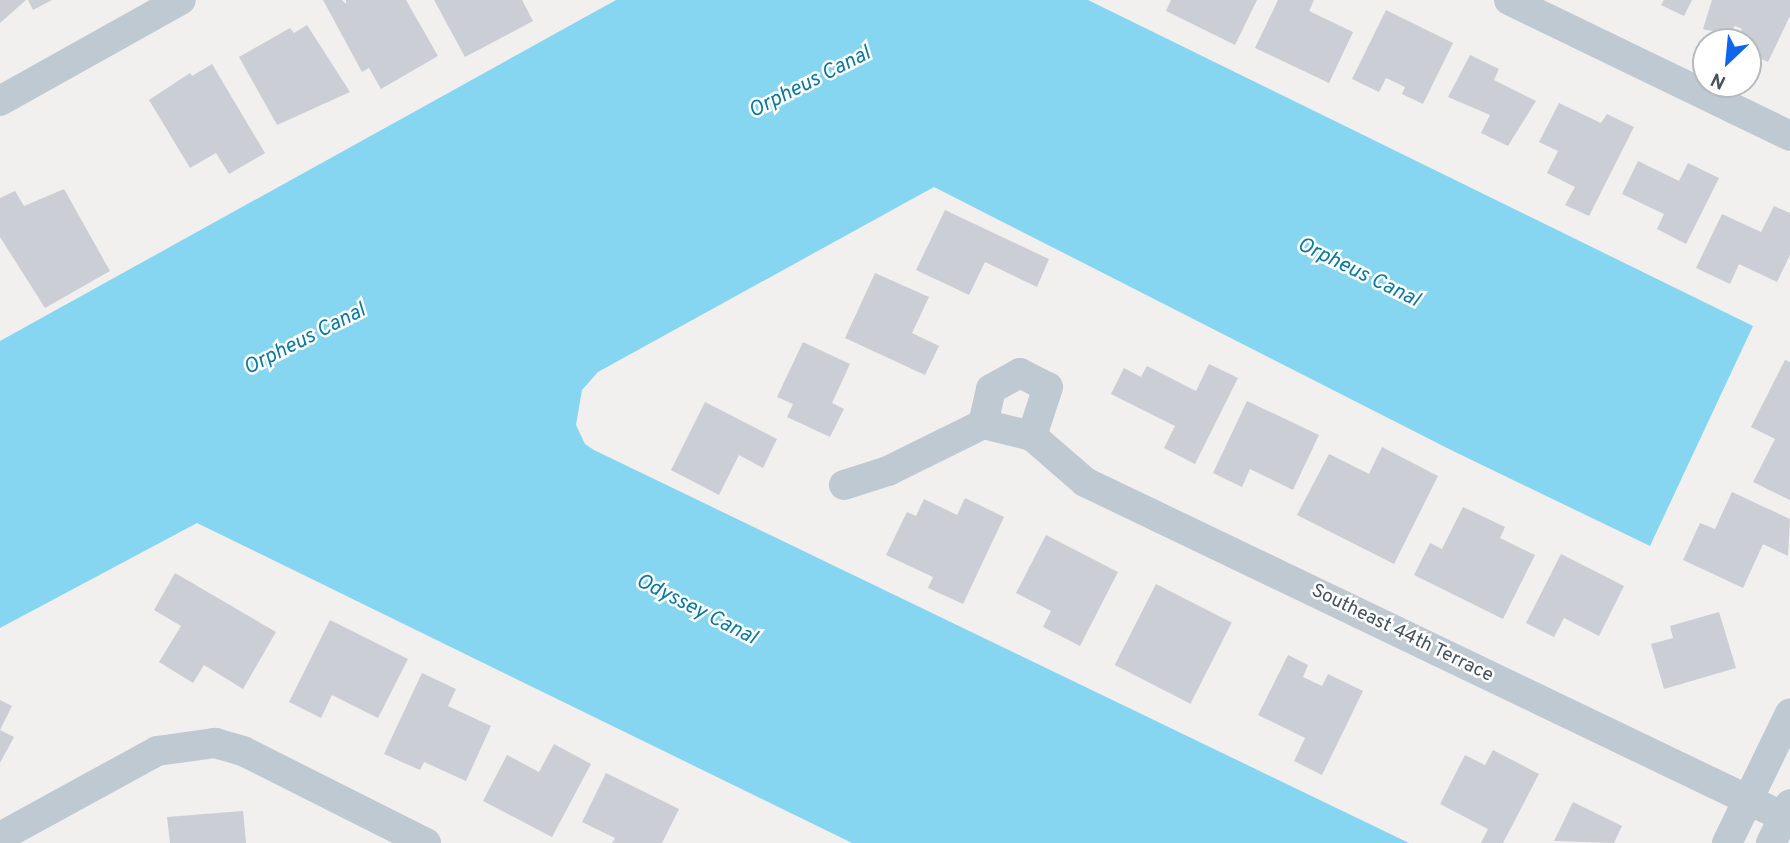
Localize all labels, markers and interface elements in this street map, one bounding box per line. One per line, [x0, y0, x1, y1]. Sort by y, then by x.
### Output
north arrow [1692, 28, 1762, 98]
water label: Orpheus Canal [745, 42, 875, 124]
text: N [1707, 66, 1730, 94]
water label: Orpheus Canal [1293, 232, 1423, 314]
water label: Orpheus Canal [240, 299, 370, 381]
water label: Odyssey Canal [631, 569, 761, 651]
street label: Southeast 44th Terrace [1307, 580, 1497, 688]

